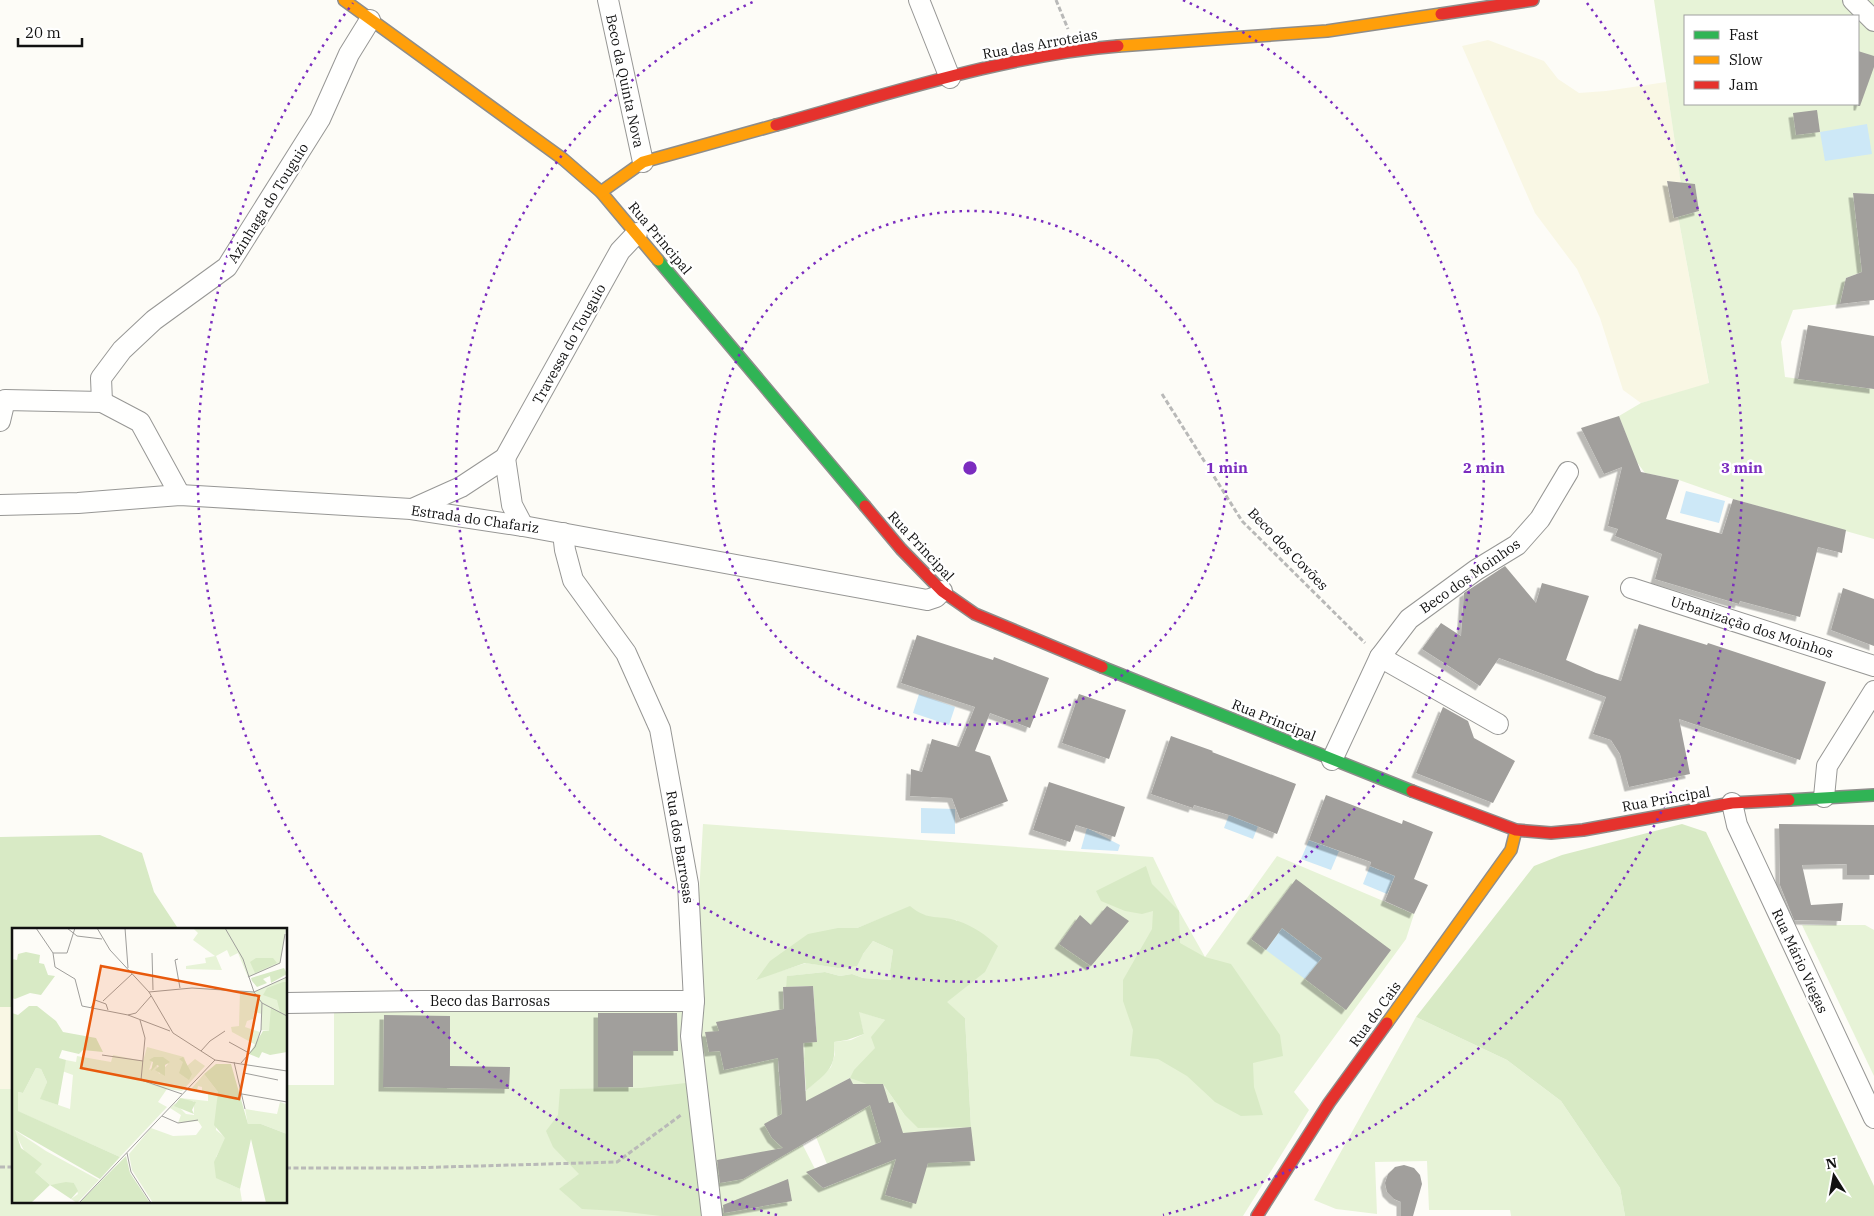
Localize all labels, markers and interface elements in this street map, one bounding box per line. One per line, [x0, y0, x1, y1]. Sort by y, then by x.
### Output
street label: Beco da Quinta Nova [602, 13, 648, 150]
scale bar [18, 15, 81, 47]
legend [1684, 15, 1859, 105]
text: 20 m [25, 23, 61, 42]
street label: Rua das Arroteias [981, 25, 1099, 63]
text: Fast [1729, 25, 1759, 44]
text: Slow [1729, 50, 1763, 69]
text: Jam [1729, 75, 1758, 94]
street label: Azinhaga do Touguio [224, 139, 312, 266]
street label: Rua Principal [624, 198, 696, 278]
street label: Travessa do Touguio [528, 280, 610, 407]
text: 1 min [1206, 458, 1248, 477]
text: 2 min [1463, 458, 1505, 477]
text: 3 min [1721, 458, 1763, 477]
centre of rings [961, 459, 979, 477]
street label: Estrada do Chafariz [410, 501, 540, 537]
street label: Beco dos Covões [1244, 504, 1332, 594]
street label: Rua Principal [884, 507, 958, 585]
street label: Beco dos Moinhos [1416, 535, 1524, 617]
street label: Urbanização dos Moinhos [1668, 592, 1836, 662]
street label: Rua Principal [1229, 695, 1319, 745]
street label: Rua Principal [1620, 782, 1712, 816]
street label: Rua dos Barrosas [662, 789, 698, 905]
street label: Rua Mário Viegas [1768, 906, 1832, 1016]
inset map [12, 928, 288, 1204]
street label: Rua do Cais [1345, 978, 1405, 1050]
street label: Beco das Barrosas [430, 992, 550, 1010]
north arrow [1809, 1151, 1859, 1201]
text: N [1824, 1153, 1839, 1173]

